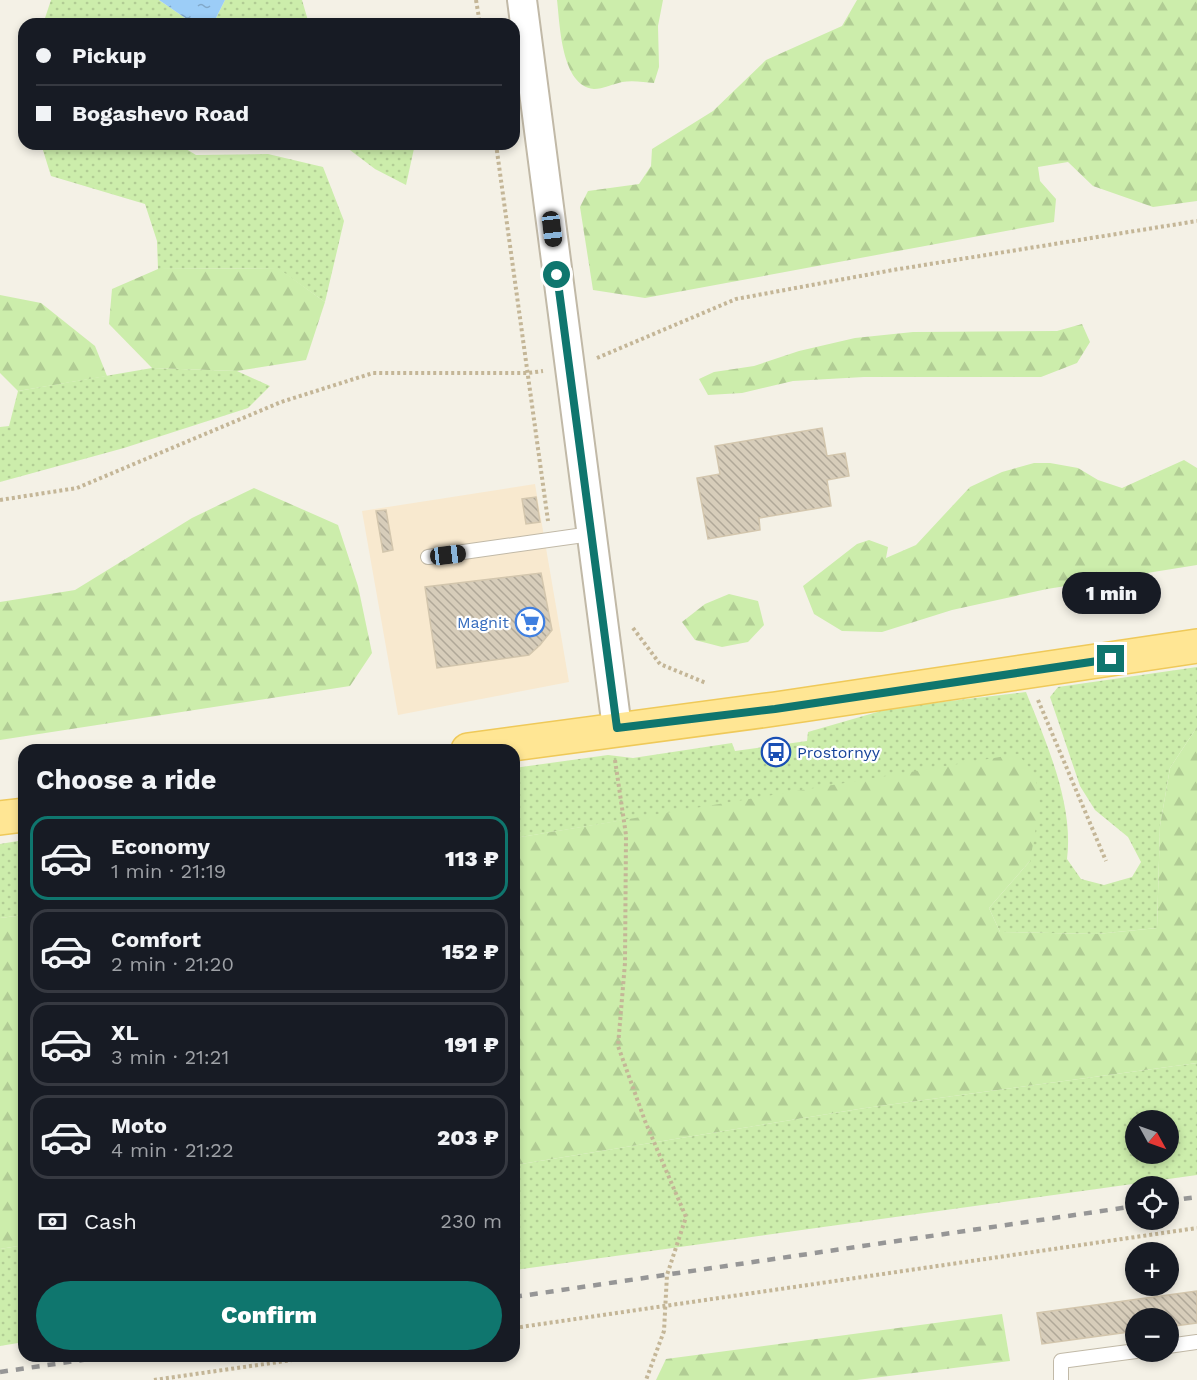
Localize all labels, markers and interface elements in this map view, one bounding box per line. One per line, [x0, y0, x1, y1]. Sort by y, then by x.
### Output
text: Pickup [72, 43, 147, 68]
text: Bogashevo Road [72, 101, 249, 126]
car [541, 210, 563, 248]
route start [543, 261, 570, 288]
car [429, 544, 467, 566]
callout: 1 min [1062, 572, 1160, 614]
text: 1 min [1086, 581, 1137, 605]
supermarket icon: Magnit [514, 606, 546, 638]
place label: Magnit [457, 613, 509, 632]
route end [1097, 645, 1124, 672]
bus stop icon: Prostornyy [760, 736, 792, 768]
place label: Prostornyy [797, 743, 881, 762]
text: Choose a ride [36, 764, 216, 796]
icon: car [39, 831, 93, 885]
text: Economy [111, 834, 210, 859]
text: 113 ₽ [445, 846, 499, 871]
text: 1 min · 21:19 [111, 859, 226, 883]
icon: car [39, 924, 93, 978]
text: Comfort [111, 927, 201, 952]
text: 152 ₽ [442, 939, 499, 964]
text: 2 min · 21:20 [111, 952, 234, 976]
icon: car [39, 1017, 93, 1071]
text: XL [111, 1020, 139, 1045]
text: 191 ₽ [445, 1032, 499, 1057]
text: 3 min · 21:21 [111, 1045, 229, 1069]
icon: car [39, 1110, 93, 1164]
north arrow [1125, 1110, 1179, 1164]
map controls [1125, 1110, 1179, 1362]
text: Moto [111, 1113, 167, 1138]
text: 203 ₽ [437, 1125, 499, 1150]
text: 4 min · 21:22 [111, 1138, 234, 1162]
button: locate [1125, 1176, 1179, 1230]
icon: cash [36, 1205, 69, 1238]
text: Cash [84, 1209, 137, 1234]
text: 230 m [440, 1209, 502, 1233]
button: + [1125, 1242, 1179, 1296]
button: Confirm [36, 1281, 502, 1350]
button: − [1125, 1308, 1179, 1362]

